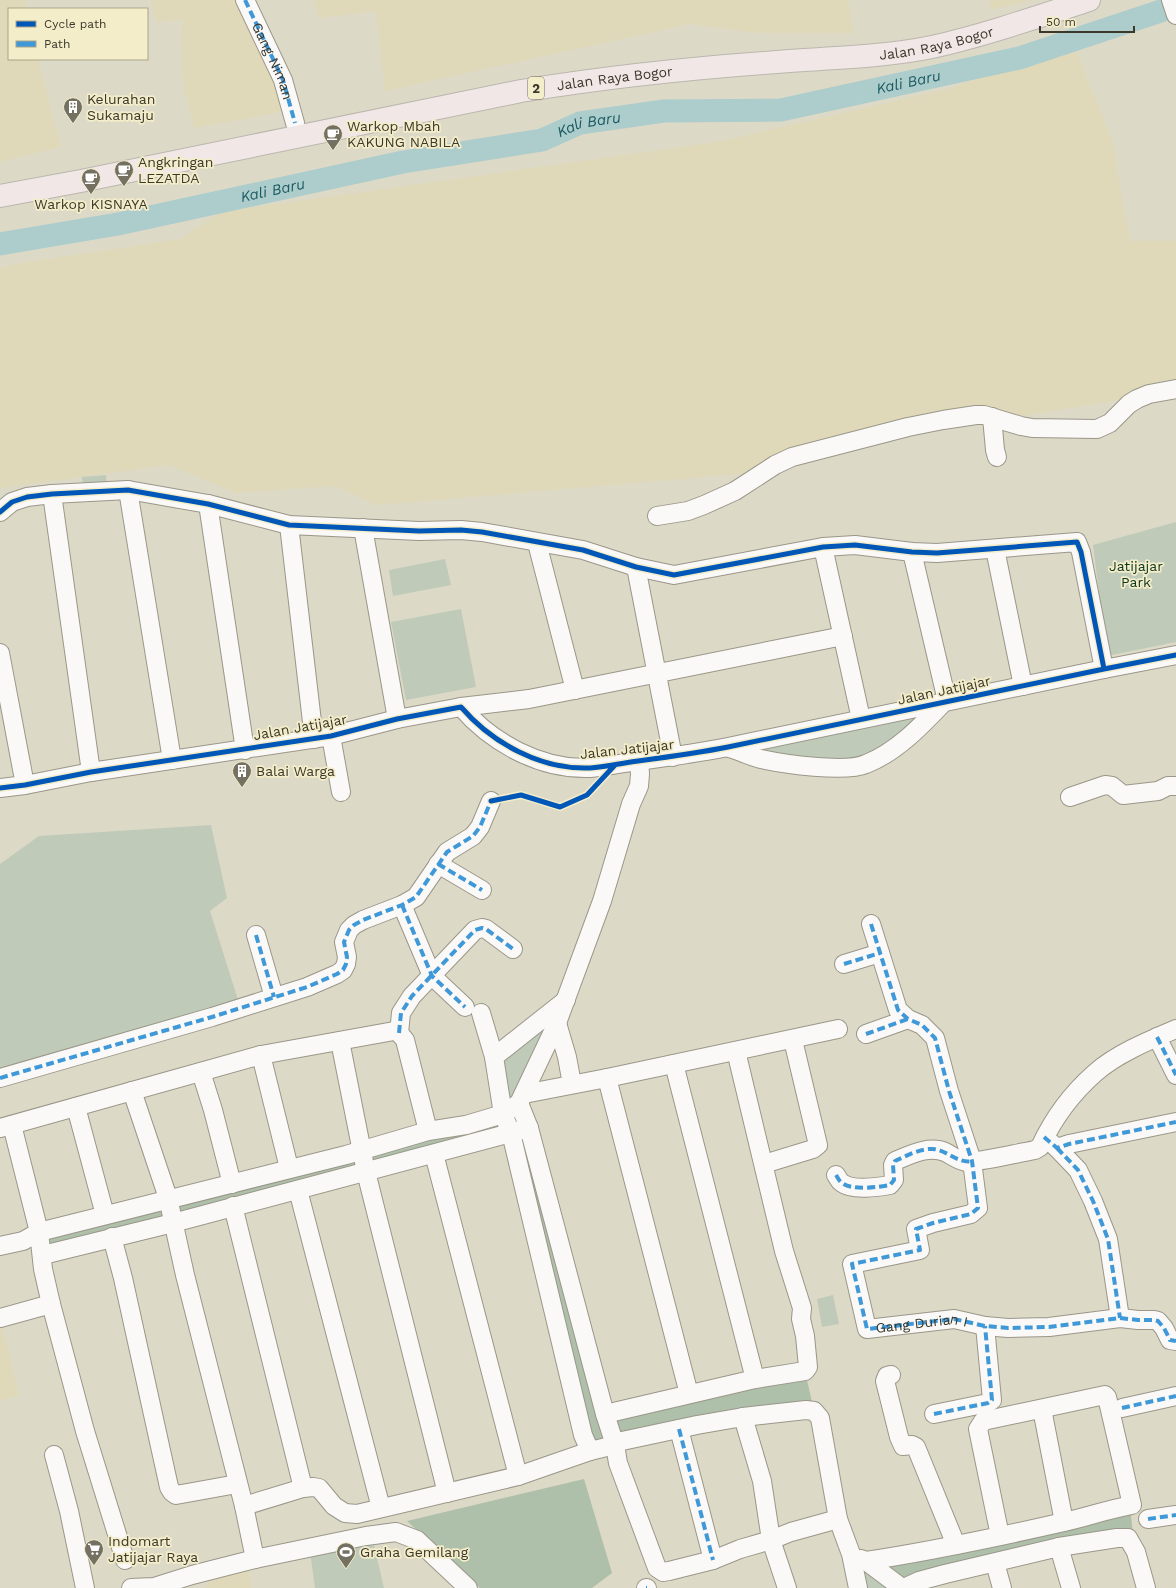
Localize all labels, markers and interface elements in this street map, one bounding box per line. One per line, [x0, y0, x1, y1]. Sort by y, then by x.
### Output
legend [8, 8, 148, 60]
scale bar [1040, 8, 1134, 34]
text: 50 m [1046, 15, 1076, 29]
text: Cycle path [44, 17, 106, 31]
street label: Gang Niman [249, 20, 296, 101]
street label: Jalan Raya Bogor [878, 23, 996, 63]
text: Path [44, 37, 70, 51]
street label: Jalan Raya Bogor [556, 63, 674, 93]
water label: Kali Baru [875, 66, 942, 98]
road number: 2 [528, 77, 544, 99]
place label: Kelurahan Sukamaju [87, 91, 155, 123]
building icon: Kelurahan Sukamaju [62, 96, 84, 124]
water label: Kali Baru [554, 108, 622, 141]
place label: Warkop Mbah KAKUNG NABILA [347, 118, 460, 150]
cafe icon: Warkop Mbah KAKUNG NABILA [322, 123, 344, 151]
place label: Angkringan LEZATDA [138, 154, 213, 186]
cafe icon: Angkringan LEZATDA [113, 159, 135, 187]
cafe icon: Warkop KISNAYA [80, 167, 102, 195]
water label: Kali Baru [239, 175, 307, 206]
place label: Warkop KISNAYA [34, 196, 148, 212]
park label: Jatijajar Park [1109, 558, 1163, 590]
street label: Jalan Jatijajar [896, 672, 992, 708]
street label: Jalan Jatijajar [252, 711, 348, 743]
street label: Jalan Jatijajar [579, 736, 675, 762]
building icon: Balai Warga [231, 760, 253, 788]
place label: Balai Warga [256, 763, 335, 779]
street label: Gang Durian I [875, 1310, 969, 1336]
place label: Indomart Jatijajar Raya [108, 1533, 198, 1565]
supermarket icon: Indomart Jatijajar Raya [83, 1538, 105, 1566]
sports icon: Graha Gemilang [335, 1541, 357, 1569]
place label: Graha Gemilang [360, 1544, 469, 1560]

